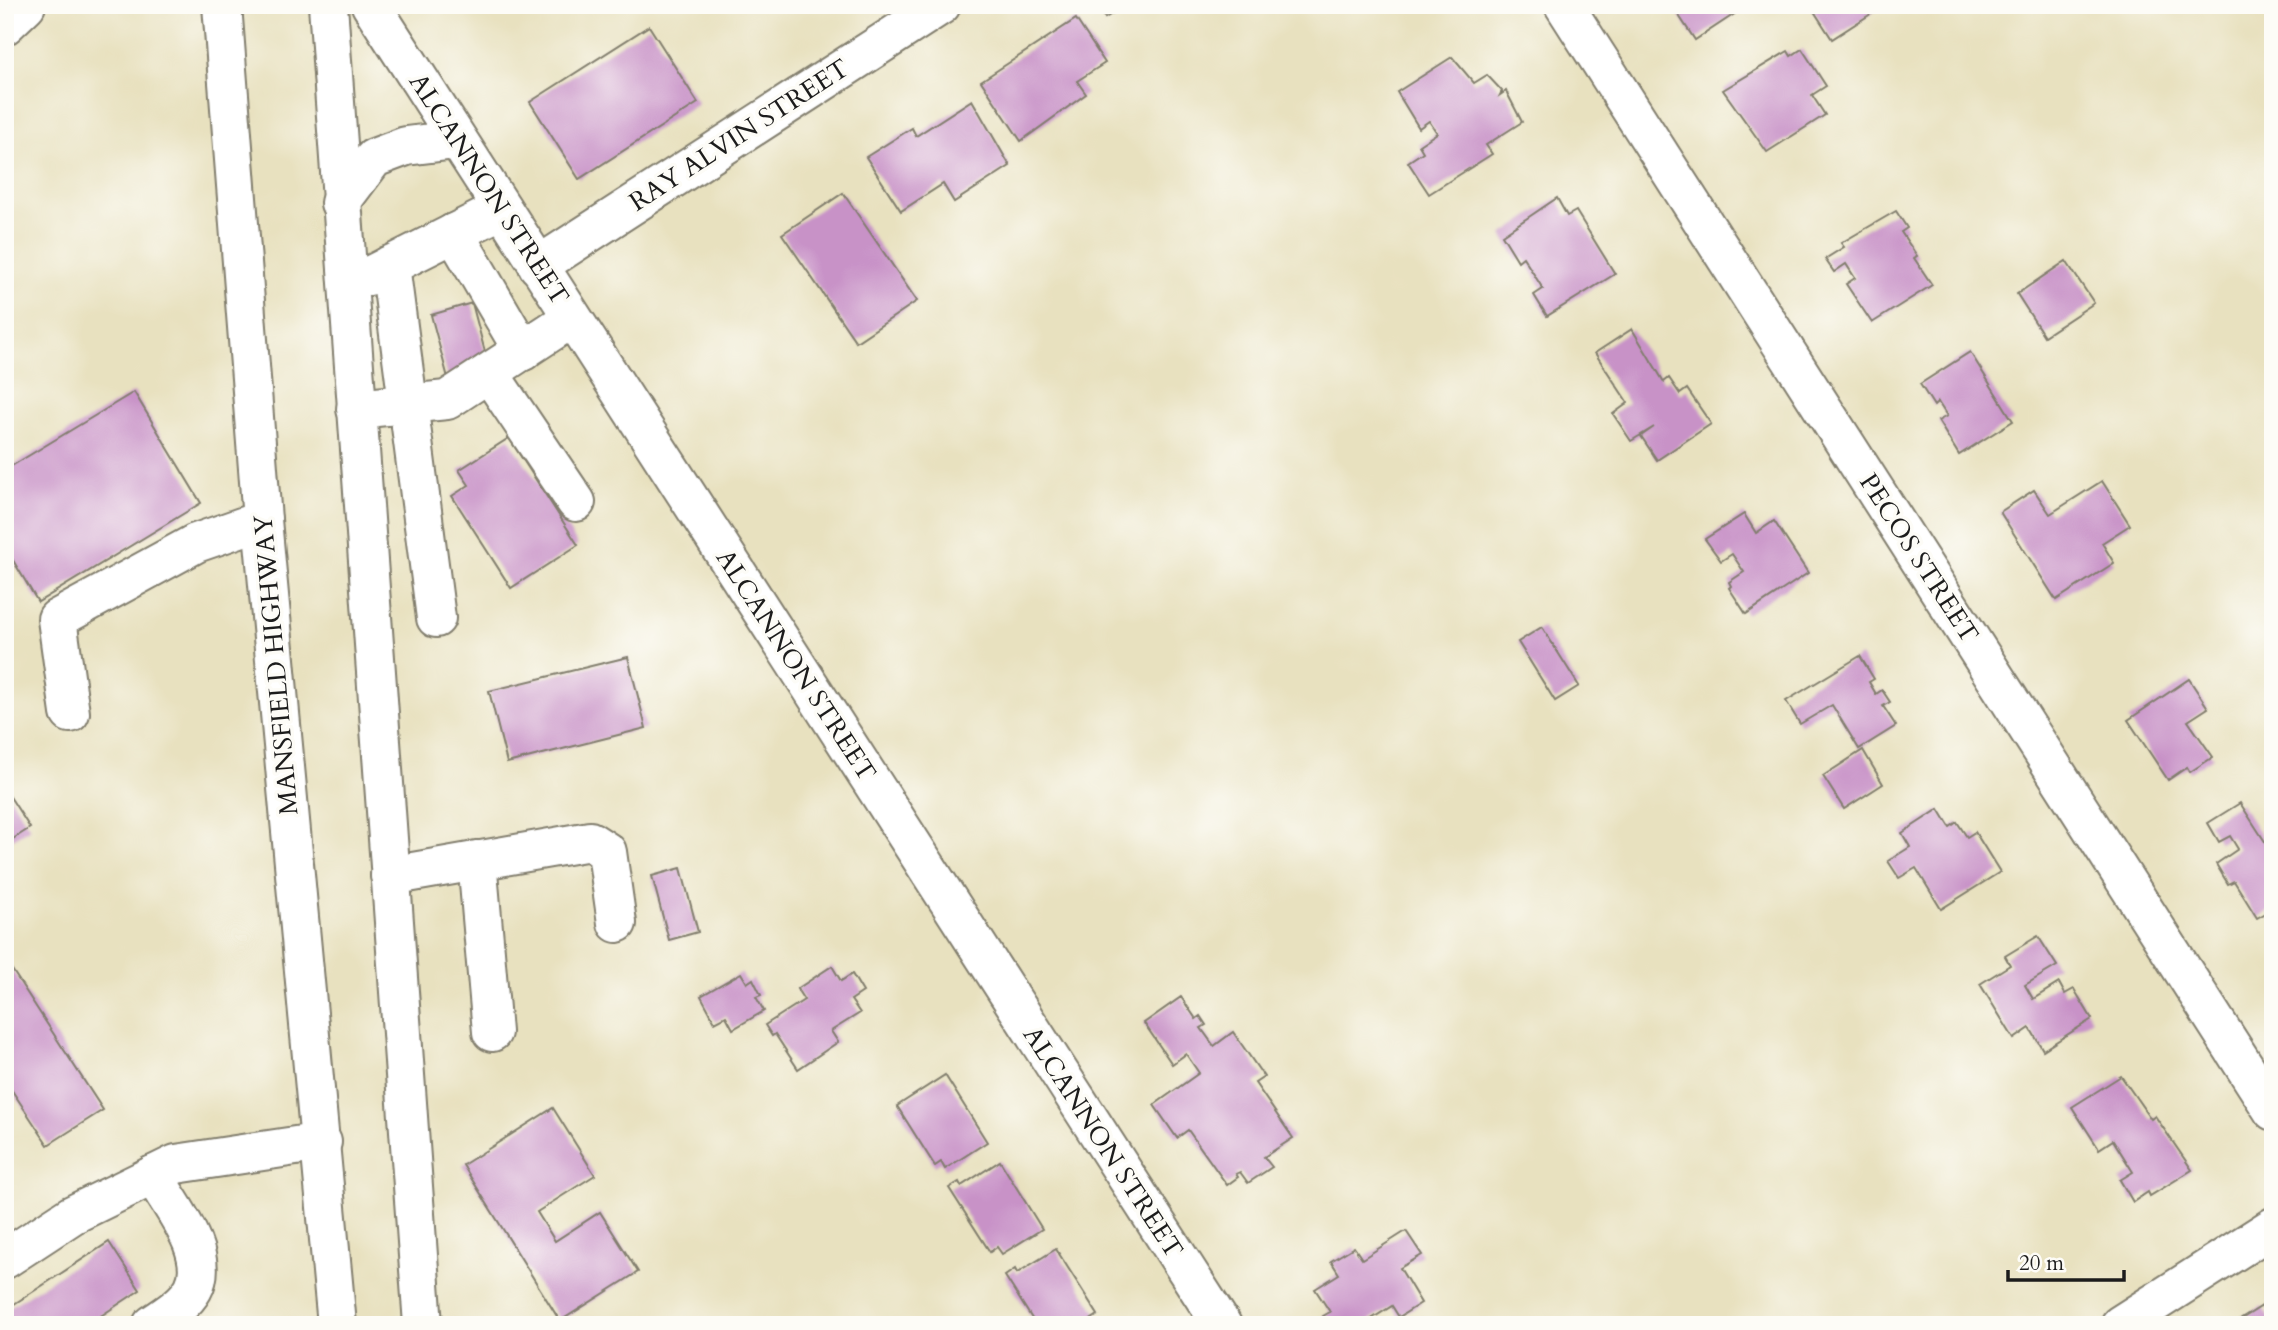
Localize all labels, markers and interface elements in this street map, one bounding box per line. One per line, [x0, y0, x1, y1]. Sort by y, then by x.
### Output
street label: RAY ALVIN STREET [622, 51, 856, 219]
street label: ALCANNON STREET [401, 66, 577, 312]
street label: PECOS STREET [1851, 467, 1987, 649]
street label: MANSFIELD HIGHWAY [245, 513, 307, 817]
street label: ALCANNON STREET [708, 542, 884, 788]
street label: ALCANNON STREET [1015, 1019, 1191, 1265]
scale bar [2008, 1239, 2124, 1283]
text: 20 m [2019, 1249, 2064, 1278]

